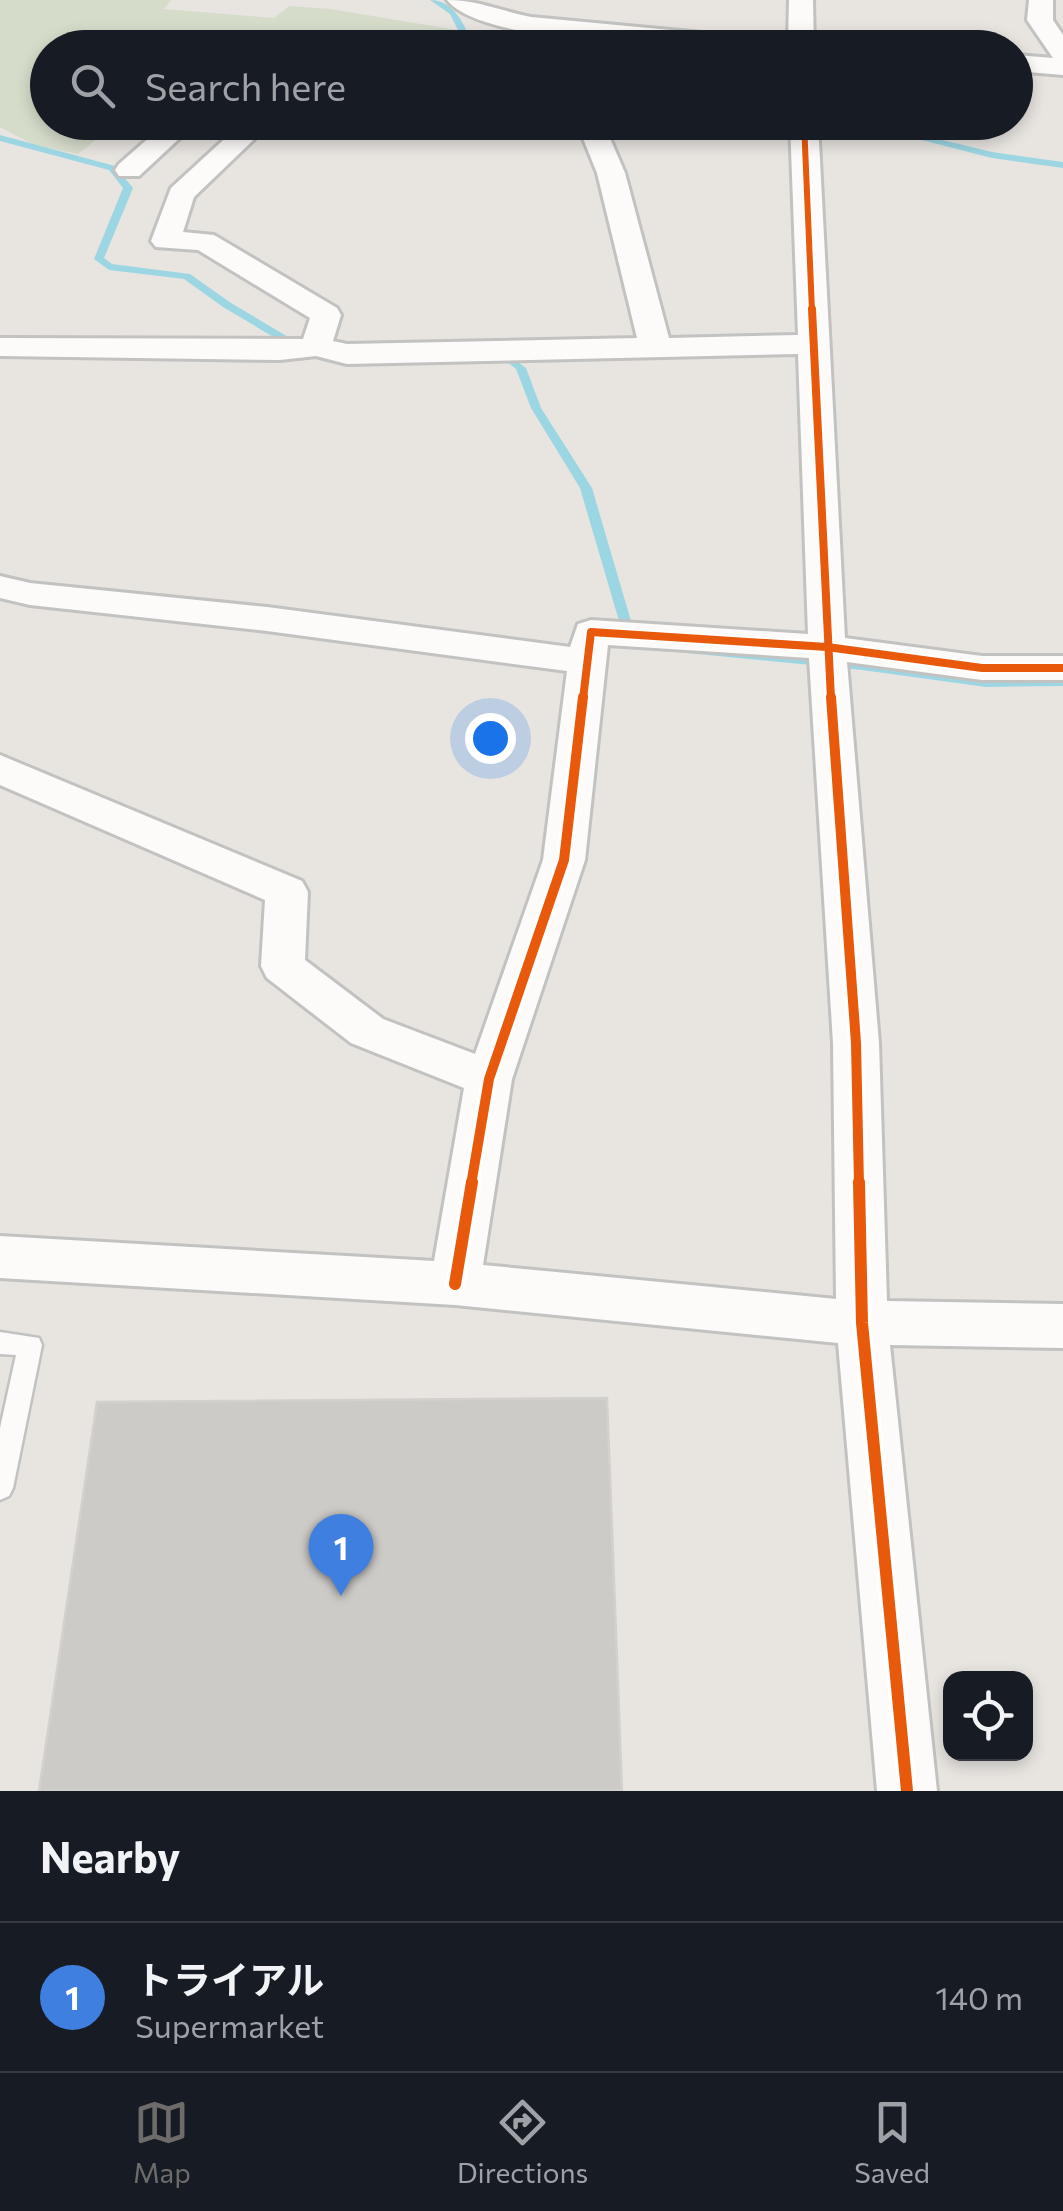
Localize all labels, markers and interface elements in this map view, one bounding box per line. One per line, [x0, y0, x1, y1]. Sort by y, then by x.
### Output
search box [30, 30, 1033, 140]
icon: search [65, 58, 120, 113]
text: Search here [145, 62, 346, 109]
your location [465, 713, 516, 764]
pin: 1 [308, 1514, 374, 1596]
map controls [943, 1671, 1033, 1761]
button: locate [943, 1671, 1033, 1761]
text: Nearby [40, 1830, 180, 1882]
text: トライアル [135, 1955, 325, 2002]
text: 1 [65, 1977, 80, 2017]
text: 140 m [935, 1977, 1023, 2017]
text: Supermarket [135, 2005, 324, 2045]
tab: Map [133, 2095, 191, 2189]
tab: Directions [457, 2095, 588, 2189]
tab: Saved [854, 2095, 930, 2189]

